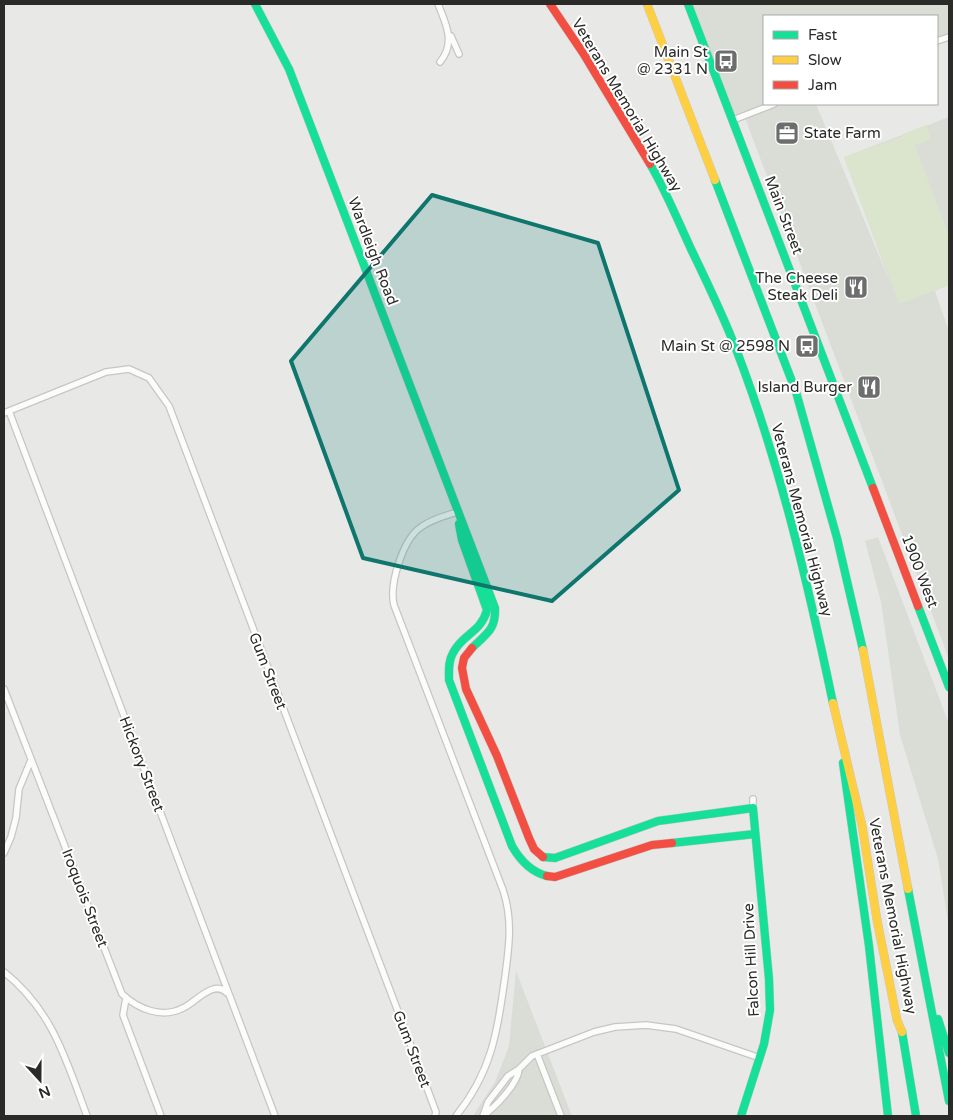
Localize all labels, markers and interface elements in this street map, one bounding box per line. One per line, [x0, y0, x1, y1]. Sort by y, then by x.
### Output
street label: Veterans Memorial Highway [568, 15, 686, 195]
legend [763, 15, 938, 105]
text: Fast [808, 26, 838, 44]
place label: Main St @ 2331 N [637, 43, 708, 78]
bus stop icon: Main St @ 2331 N [713, 48, 739, 74]
text: Slow [808, 51, 842, 69]
text: Jam [808, 76, 837, 94]
office icon: State Farm [774, 120, 800, 146]
place label: State Farm [804, 124, 881, 142]
street label: Main Street [761, 173, 807, 257]
street label: Wardleigh Road [344, 194, 402, 308]
place label: The Cheese Steak Deli [755, 269, 838, 304]
restaurant icon: The Cheese Steak Deli [843, 274, 869, 300]
bus stop icon: Main St @ 2598 N [794, 333, 820, 359]
place label: Main St @ 2598 N [661, 337, 790, 355]
restaurant icon: Island Burger [856, 374, 882, 400]
place label: Island Burger [757, 378, 852, 396]
street label: Veterans Memorial Highway [768, 421, 836, 619]
street label: 1900 West [898, 532, 942, 611]
street label: Gum Street [245, 630, 291, 712]
street label: Hickory Street [116, 714, 169, 814]
street label: Veterans Memorial Highway [865, 816, 921, 1016]
street label: Iroquois Street [58, 846, 112, 950]
street label: Falcon Hill Drive [739, 903, 763, 1017]
street label: Gum Street [389, 1008, 435, 1090]
north arrow [15, 1055, 65, 1105]
text: N [36, 1082, 53, 1102]

